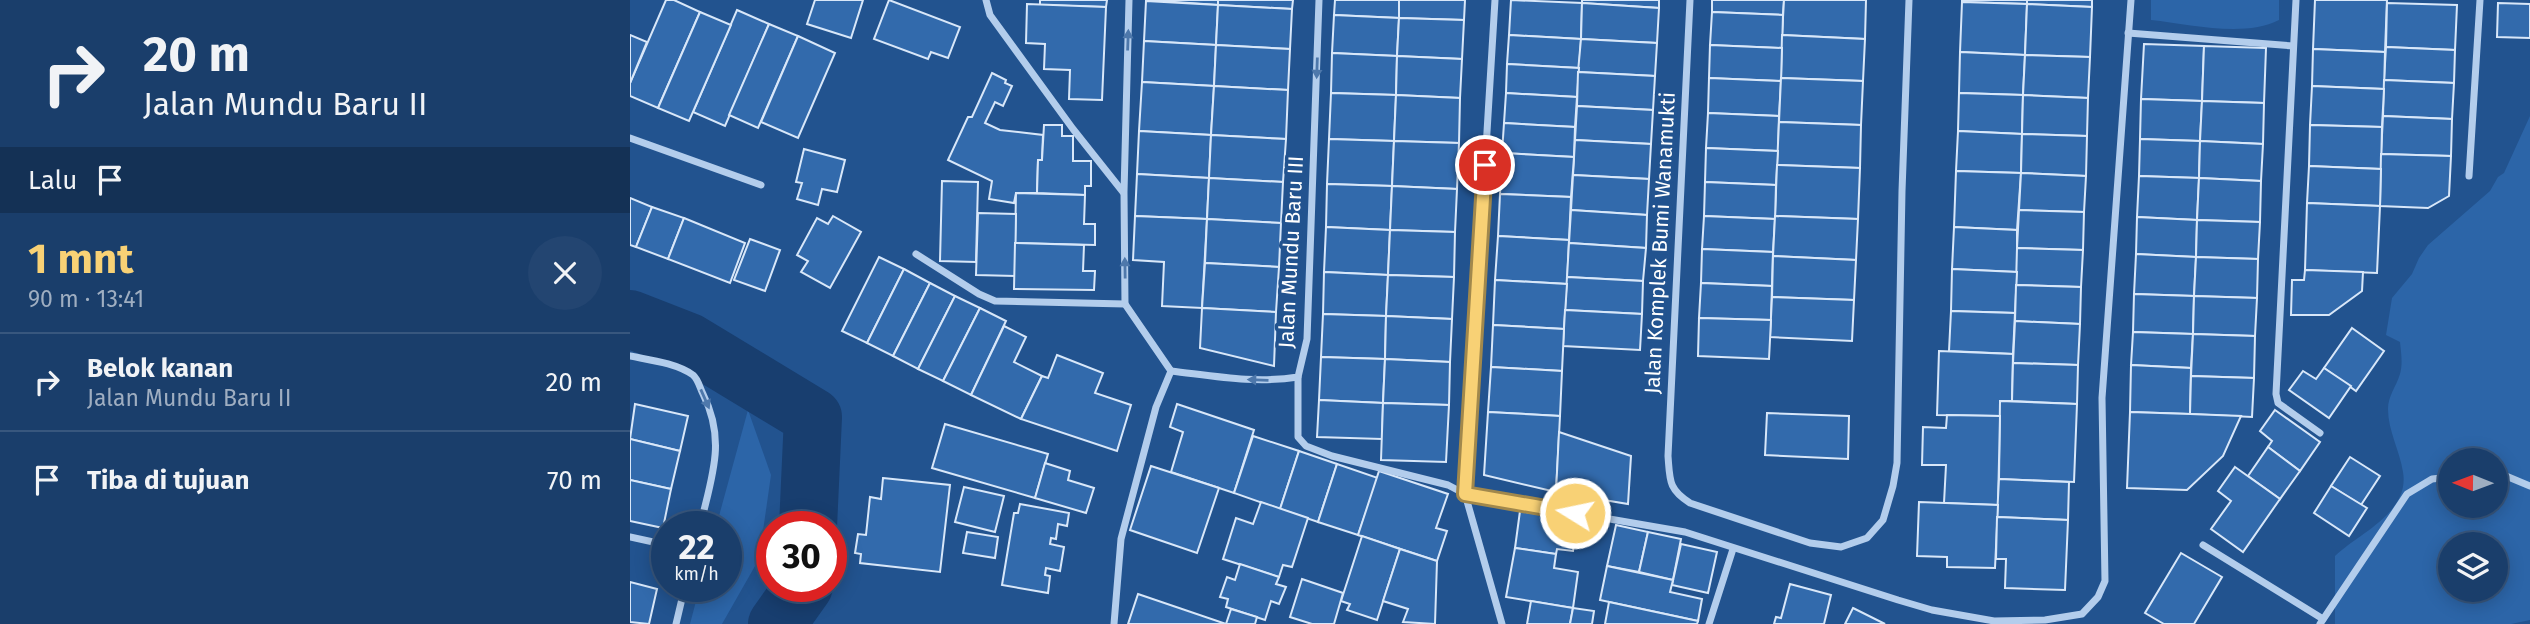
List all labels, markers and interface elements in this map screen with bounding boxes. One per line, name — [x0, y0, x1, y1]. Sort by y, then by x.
text: 20 m — [143, 25, 250, 84]
icon: right — [28, 28, 119, 119]
one-way arrow — [1123, 29, 1134, 51]
one-way arrow — [1311, 57, 1322, 79]
text: Jalan Mundu Baru II — [143, 85, 427, 123]
street label: Jalan Komplek Bumi Wanamukti — [1639, 91, 1681, 395]
pin — [1455, 135, 1515, 195]
icon: arrive — [1466, 146, 1504, 184]
street label: Jalan Mundu Baru III — [1273, 155, 1309, 349]
icon: arrive — [91, 161, 129, 199]
text: Lalu — [28, 165, 77, 196]
text: 1 mnt — [28, 234, 133, 284]
button: close — [528, 236, 602, 310]
one-way arrow — [1119, 257, 1131, 279]
text: 90 m · 13:41 — [28, 285, 144, 313]
text: Belok kanan — [87, 353, 233, 384]
icon: right — [28, 363, 66, 401]
text: 20 m — [545, 367, 602, 398]
one-way arrow — [1247, 375, 1269, 386]
text: Jalan Mundu Baru II — [87, 384, 291, 412]
one-way arrow — [700, 388, 711, 409]
north arrow — [2438, 448, 2508, 518]
map controls — [2438, 448, 2508, 602]
icon: arrive — [28, 461, 66, 499]
text: Tiba di tujuan — [87, 465, 249, 496]
text: 70 m — [547, 465, 602, 496]
position arrow — [1538, 476, 1612, 550]
speed limit sign: 30 — [756, 511, 847, 602]
text: 22 — [678, 526, 715, 568]
button: layers — [2438, 532, 2508, 602]
text: km/h — [674, 563, 719, 585]

